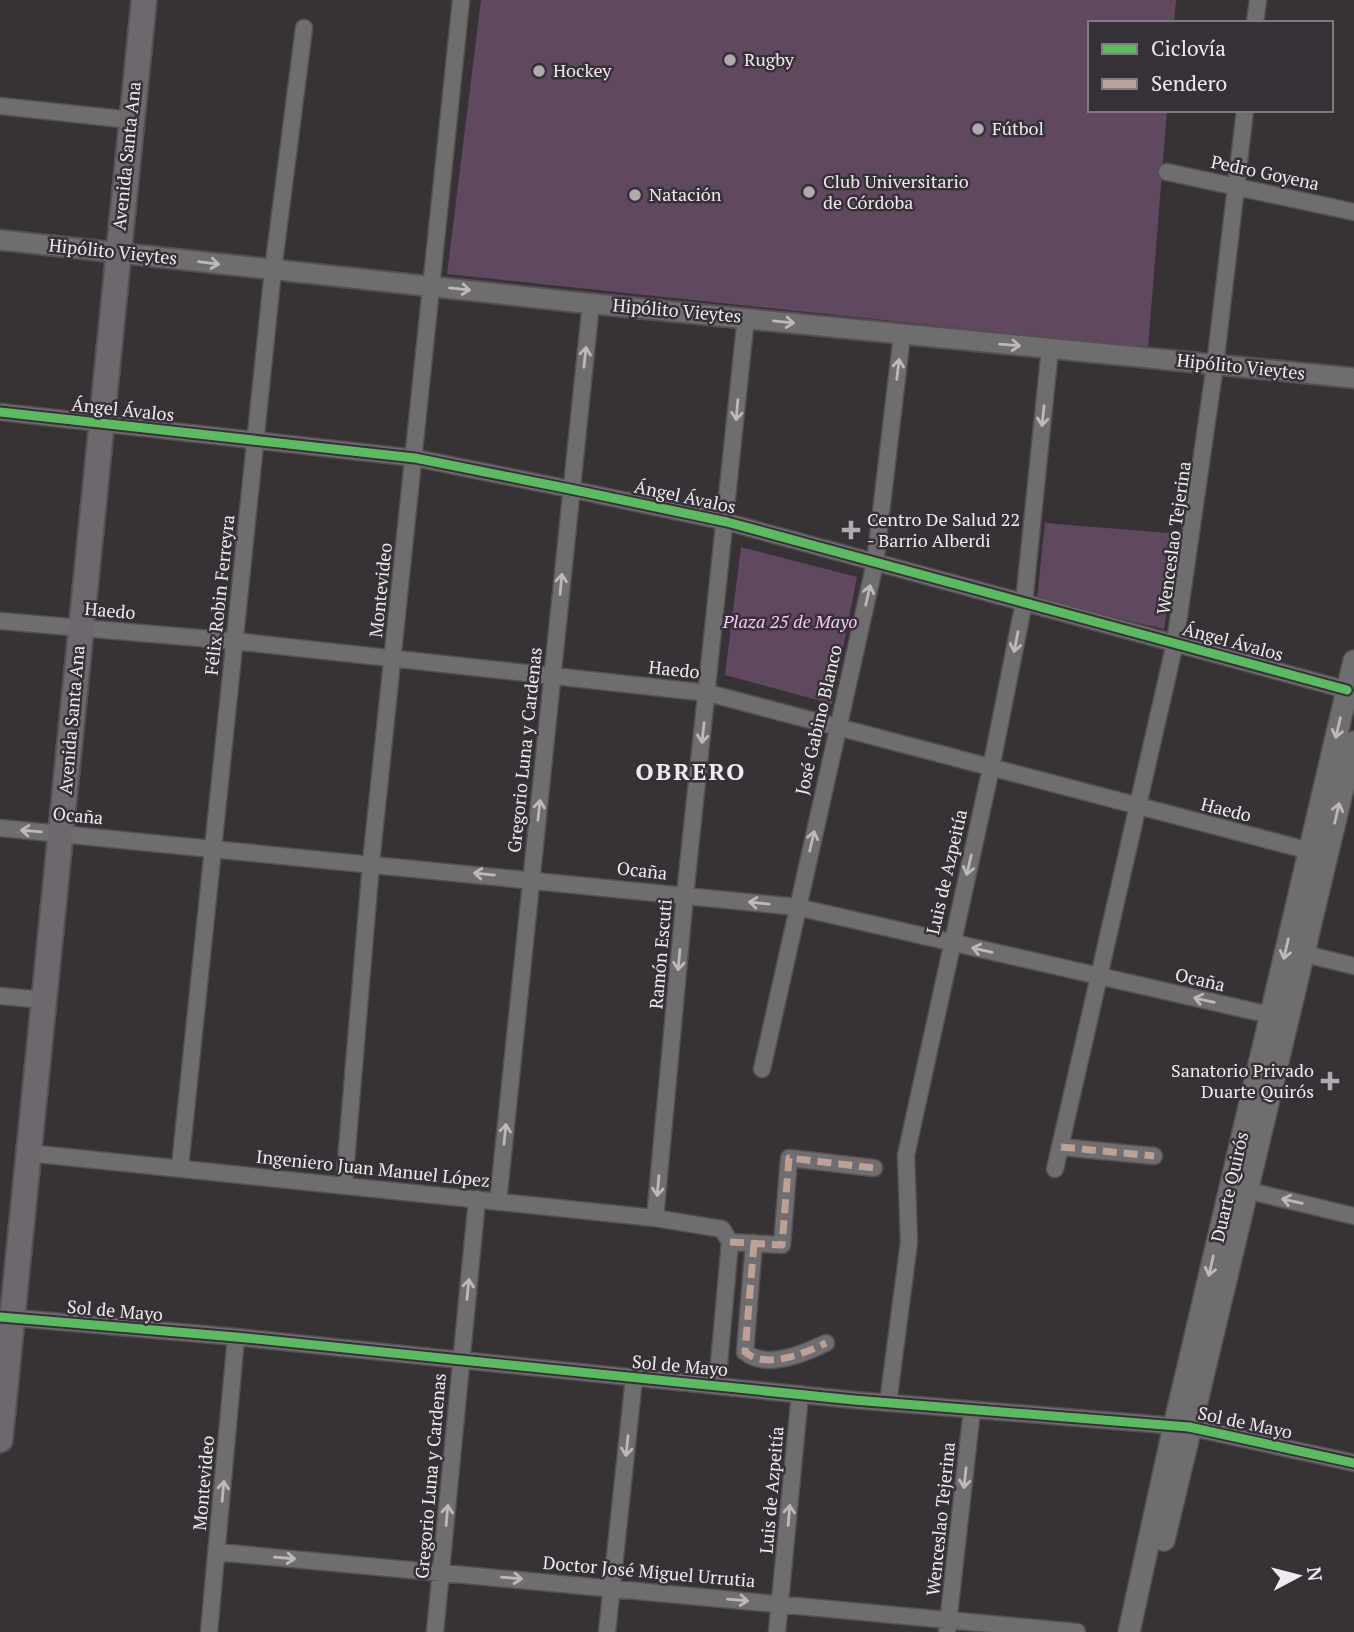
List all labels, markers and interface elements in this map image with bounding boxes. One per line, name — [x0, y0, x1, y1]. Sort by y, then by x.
legend — [1088, 21, 1333, 112]
text: Ciclovía — [1151, 34, 1226, 62]
place label: Rugby — [744, 47, 795, 71]
marker: Rugby — [722, 52, 738, 68]
place label: Hockey — [553, 58, 612, 82]
marker: Hockey — [531, 63, 547, 79]
text: Sendero — [1151, 69, 1227, 97]
street label: Avenida Santa Ana — [106, 80, 146, 232]
place label: Fútbol — [992, 116, 1044, 140]
marker: Fútbol — [970, 121, 986, 137]
street label: Pedro Goyena — [1209, 149, 1322, 195]
place label: Club Universitario de Córdoba — [823, 169, 969, 214]
place label: Natación — [649, 182, 722, 206]
marker: Club Universitario de Córdoba — [801, 184, 817, 200]
marker: Natación — [627, 187, 643, 203]
street label: Hipólito Vieytes — [48, 232, 179, 270]
one-way arrow — [197, 256, 220, 269]
one-way arrow — [448, 283, 471, 296]
street label: Hipólito Vieytes — [612, 292, 742, 328]
one-way arrow — [772, 315, 795, 328]
one-way arrow — [998, 339, 1021, 352]
one-way arrow — [578, 346, 591, 369]
street label: Hipólito Vieytes — [1176, 347, 1307, 385]
one-way arrow — [892, 359, 905, 381]
street label: Ángel Ávalos — [70, 392, 176, 426]
one-way arrow — [731, 398, 744, 420]
one-way arrow — [1036, 405, 1049, 427]
street label: Wenceslao Tejerina — [1150, 460, 1196, 616]
street label: Ángel Ávalos — [632, 474, 738, 519]
place label: Centro De Salud 22 - Barrio Alberdi — [867, 507, 1020, 552]
street label: Félix Robin Ferreyra — [199, 513, 239, 676]
marker: Centro De Salud 22 - Barrio Alberdi — [841, 520, 861, 540]
street label: Montevideo — [363, 541, 397, 638]
one-way arrow — [555, 573, 568, 595]
one-way arrow — [861, 584, 875, 607]
street label: Haedo — [84, 596, 137, 624]
park label: Plaza 25 de Mayo — [722, 609, 857, 633]
street label: Ángel Ávalos — [1180, 616, 1286, 666]
one-way arrow — [1008, 630, 1022, 653]
street label: José Gabino Blanco — [789, 642, 847, 797]
street label: Avenida Santa Ana — [53, 644, 89, 796]
street label: Gregorio Luna y Cardenas — [501, 646, 547, 854]
street label: Haedo — [647, 654, 701, 684]
one-way arrow — [1331, 716, 1345, 739]
one-way arrow — [696, 722, 709, 744]
district label: OBRERO — [636, 755, 746, 787]
street label: Haedo — [1198, 791, 1254, 827]
one-way arrow — [533, 799, 546, 822]
street label: Ocaña — [52, 801, 104, 829]
one-way arrow — [1331, 802, 1344, 825]
street label: Luis de Azpeitía — [920, 807, 972, 937]
one-way arrow — [20, 825, 43, 838]
one-way arrow — [806, 830, 819, 853]
one-way arrow — [961, 853, 975, 876]
street label: Ocaña — [616, 855, 669, 885]
one-way arrow — [474, 868, 496, 881]
one-way arrow — [749, 896, 771, 909]
street label: Ramón Escuti — [643, 898, 677, 1010]
one-way arrow — [1279, 937, 1292, 960]
one-way arrow — [971, 943, 994, 956]
one-way arrow — [673, 948, 686, 970]
street label: Ocaña — [1173, 962, 1228, 996]
one-way arrow — [1193, 993, 1216, 1007]
place label: Sanatorio Privado Duarte Quirós — [1171, 1058, 1314, 1103]
marker: Sanatorio Privado Duarte Quirós — [1320, 1071, 1340, 1091]
one-way arrow — [499, 1123, 512, 1146]
street label: Duarte Quirós — [1205, 1129, 1253, 1244]
street label: Ingeniero Juan Manuel López — [255, 1144, 491, 1192]
one-way arrow — [651, 1174, 664, 1197]
one-way arrow — [1281, 1194, 1304, 1207]
one-way arrow — [1204, 1254, 1217, 1277]
one-way arrow — [462, 1278, 475, 1301]
street label: Sol de Mayo — [66, 1294, 164, 1326]
street label: Sol de Mayo — [631, 1349, 729, 1381]
street label: Gregorio Luna y Cardenas — [409, 1372, 451, 1580]
street label: Sol de Mayo — [1196, 1400, 1295, 1444]
street label: Luis de Azpeitía — [753, 1425, 789, 1555]
street label: Montevideo — [187, 1434, 219, 1531]
one-way arrow — [620, 1434, 633, 1457]
street label: Wenceslao Tejerina — [920, 1441, 960, 1597]
one-way arrow — [958, 1466, 971, 1489]
one-way arrow — [217, 1480, 230, 1503]
one-way arrow — [440, 1505, 453, 1527]
one-way arrow — [783, 1505, 796, 1527]
north arrow — [1263, 1541, 1333, 1611]
street label: Doctor José Miguel Urrutia — [542, 1550, 756, 1592]
one-way arrow — [274, 1552, 296, 1565]
text: N — [1302, 1565, 1329, 1583]
one-way arrow — [500, 1572, 523, 1585]
one-way arrow — [727, 1594, 749, 1607]

